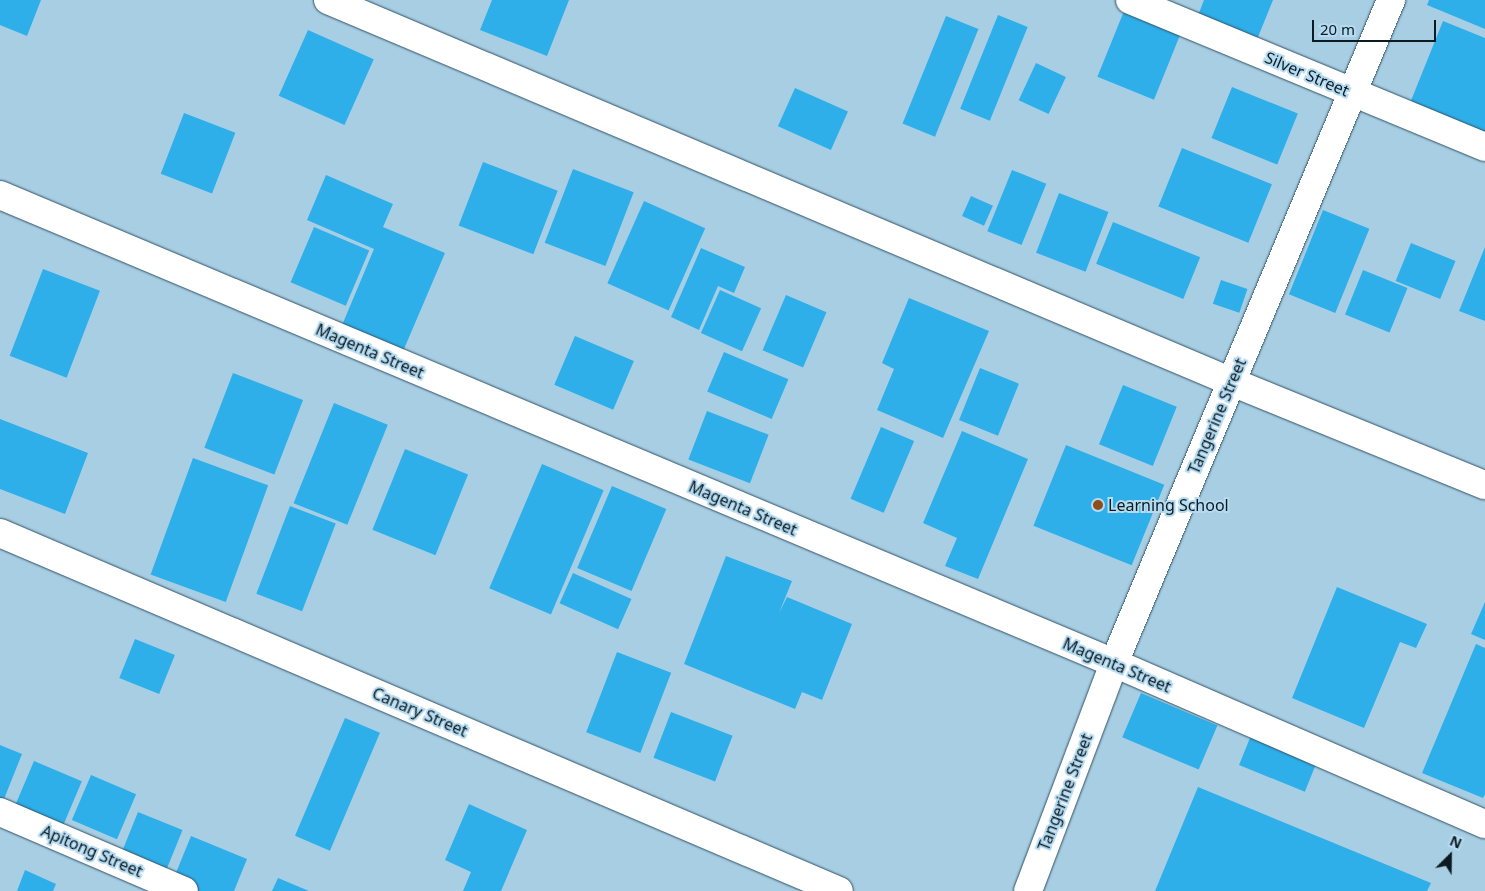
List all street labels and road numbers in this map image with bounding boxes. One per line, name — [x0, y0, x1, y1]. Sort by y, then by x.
street label: Silver Street — [1262, 48, 1352, 100]
street label: Magenta Street — [313, 320, 427, 382]
street label: Tangerine Street — [1184, 355, 1250, 477]
street label: Magenta Street — [686, 477, 800, 539]
street label: Magenta Street — [1060, 634, 1174, 696]
street label: Canary Street — [370, 683, 470, 741]
street label: Tangerine Street — [1034, 731, 1096, 853]
street label: Apitong Street — [38, 821, 146, 881]

